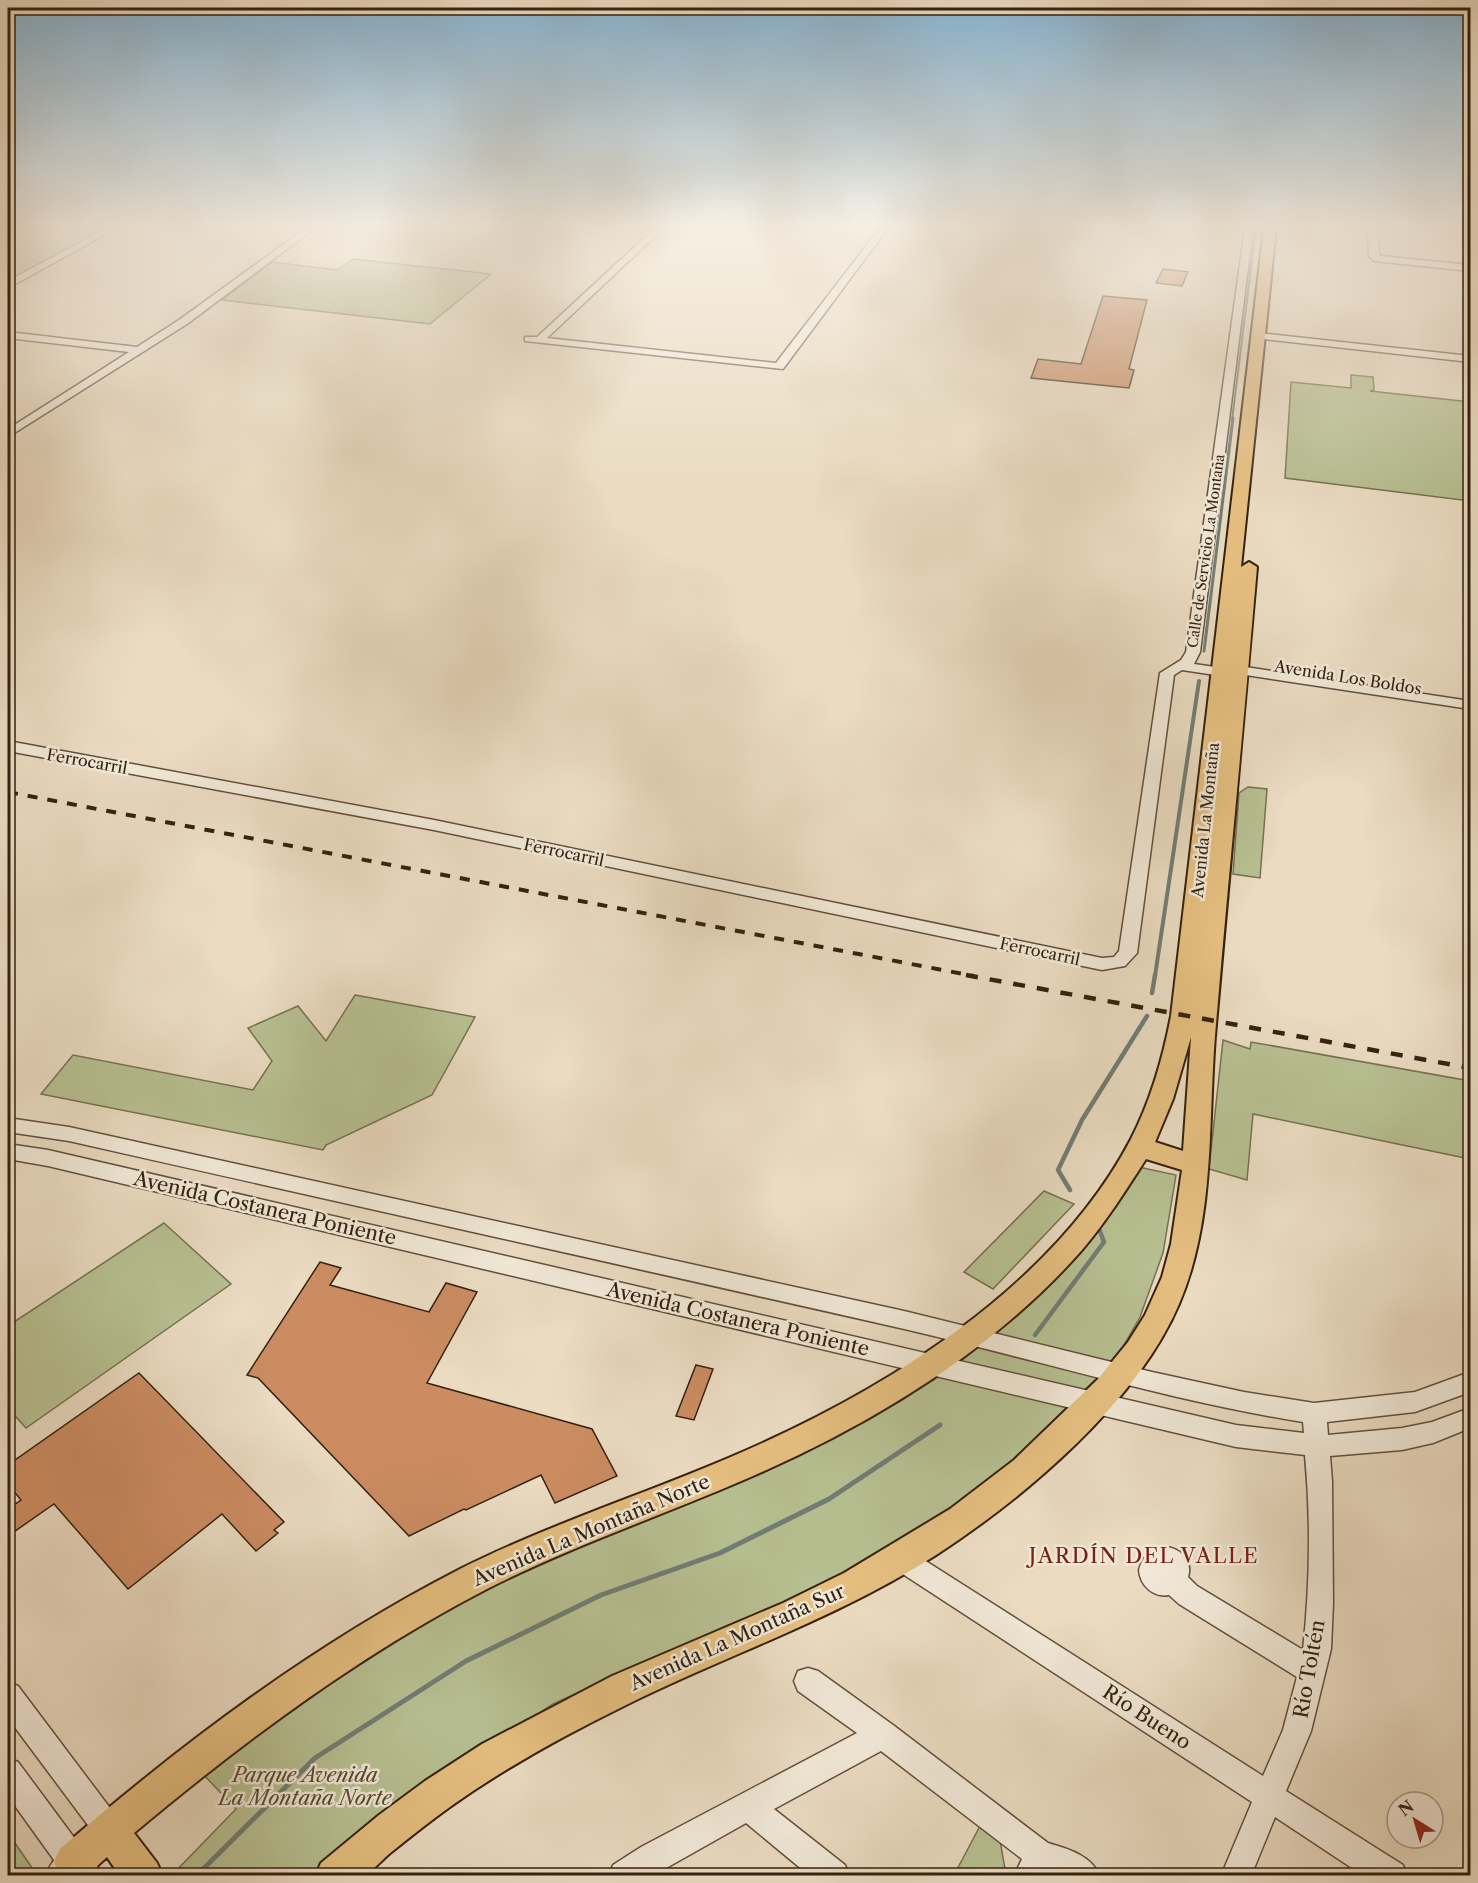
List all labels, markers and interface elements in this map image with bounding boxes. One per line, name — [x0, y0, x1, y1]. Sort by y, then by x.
street label: Calle de Servicio La Montaña — [1183, 452, 1229, 649]
street label: Avenida Los Boldos — [1272, 655, 1423, 699]
street label: Avenida La Montaña — [1187, 741, 1223, 900]
street label: Ferrocarril — [45, 744, 129, 778]
street label: Ferrocarril — [522, 834, 606, 870]
street label: Ferrocarril — [998, 933, 1082, 969]
street label: Avenida Costanera Poniente — [130, 1166, 399, 1250]
street label: Avenida Costanera Poniente — [603, 1277, 872, 1361]
street label: Avenida La Montaña Norte — [468, 1469, 713, 1591]
district label: JARDÍN DEL VALLE — [1026, 1543, 1259, 1568]
street label: Avenida La Montaña Sur — [625, 1578, 849, 1696]
street label: Río Toltén — [1289, 1617, 1330, 1720]
street label: Río Bueno — [1098, 1680, 1196, 1754]
park label: Parque Avenida La Montaña Norte — [216, 1763, 393, 1810]
north arrow — [1385, 1790, 1445, 1850]
text: N — [1394, 1796, 1418, 1820]

